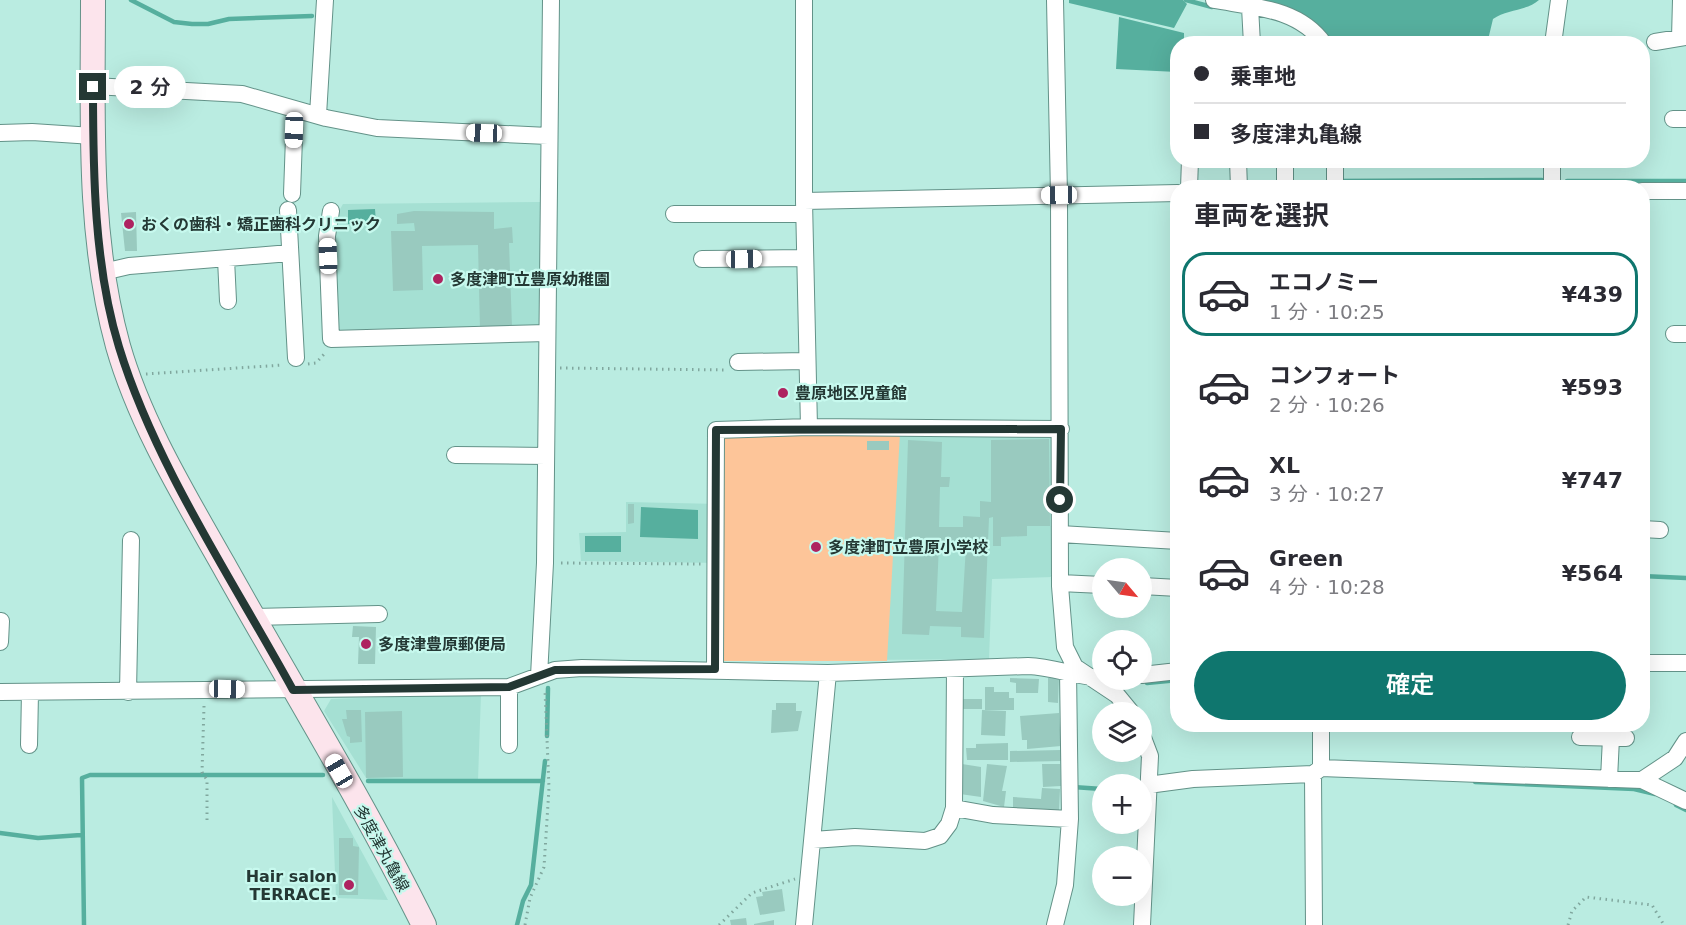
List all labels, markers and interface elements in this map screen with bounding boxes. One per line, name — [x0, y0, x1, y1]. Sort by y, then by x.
text: 乗車地 — [1230, 64, 1296, 89]
callout: 2 分 — [114, 66, 186, 108]
route end — [79, 73, 106, 100]
text: 2 分 — [130, 75, 170, 99]
car — [284, 112, 304, 148]
text: 多度津丸亀線 — [1230, 122, 1362, 147]
car — [466, 123, 502, 143]
car — [1041, 186, 1077, 204]
text: 車両を選択 — [1194, 200, 1329, 231]
place label: おくの歯科・矯正歯科クリニック — [141, 215, 381, 234]
marker: おくの歯科・矯正歯科クリニック — [122, 217, 136, 231]
car — [318, 238, 338, 274]
car — [726, 250, 762, 268]
icon: car — [1197, 267, 1251, 321]
place label: 多度津町立豊原幼稚園 — [450, 270, 610, 289]
text: エコノミー — [1269, 270, 1379, 295]
marker: 多度津町立豊原幼稚園 — [431, 272, 445, 286]
text: ¥439 — [1562, 282, 1623, 307]
text: 1 分 · 10:25 — [1269, 300, 1385, 324]
icon: car — [1197, 360, 1251, 414]
text: コンフォート — [1269, 363, 1400, 388]
text: ¥593 — [1562, 375, 1623, 400]
place label: 豊原地区児童館 — [795, 384, 907, 403]
marker: 豊原地区児童館 — [776, 386, 790, 400]
text: 2 分 · 10:26 — [1269, 393, 1385, 417]
icon: car — [1197, 453, 1251, 507]
text: XL — [1269, 453, 1300, 478]
text: ¥747 — [1562, 468, 1623, 493]
text: 3 分 · 10:27 — [1269, 482, 1385, 506]
route start — [1046, 486, 1073, 513]
place label: 多度津町立豊原小学校 — [828, 538, 988, 557]
marker: 多度津町立豊原小学校 — [809, 540, 823, 554]
icon: car — [1197, 546, 1251, 600]
text: Green — [1269, 546, 1343, 571]
north arrow — [1092, 558, 1152, 618]
map controls — [1092, 558, 1152, 906]
text: ¥564 — [1562, 561, 1623, 586]
text: 4 分 · 10:28 — [1269, 575, 1385, 599]
button: locate — [1092, 630, 1152, 690]
place label: 多度津豊原郵便局 — [378, 635, 506, 654]
marker: 多度津豊原郵便局 — [359, 637, 373, 651]
button: 確定 — [1194, 651, 1626, 720]
car — [209, 680, 245, 698]
button: layers — [1092, 702, 1152, 762]
car — [322, 751, 356, 791]
button: + — [1092, 774, 1152, 834]
street label: 多度津丸亀線 — [350, 802, 413, 895]
button: − — [1092, 846, 1152, 906]
place label: Hair salon TERRACE. — [246, 867, 337, 904]
marker: Hair salon TERRACE. — [342, 878, 356, 892]

